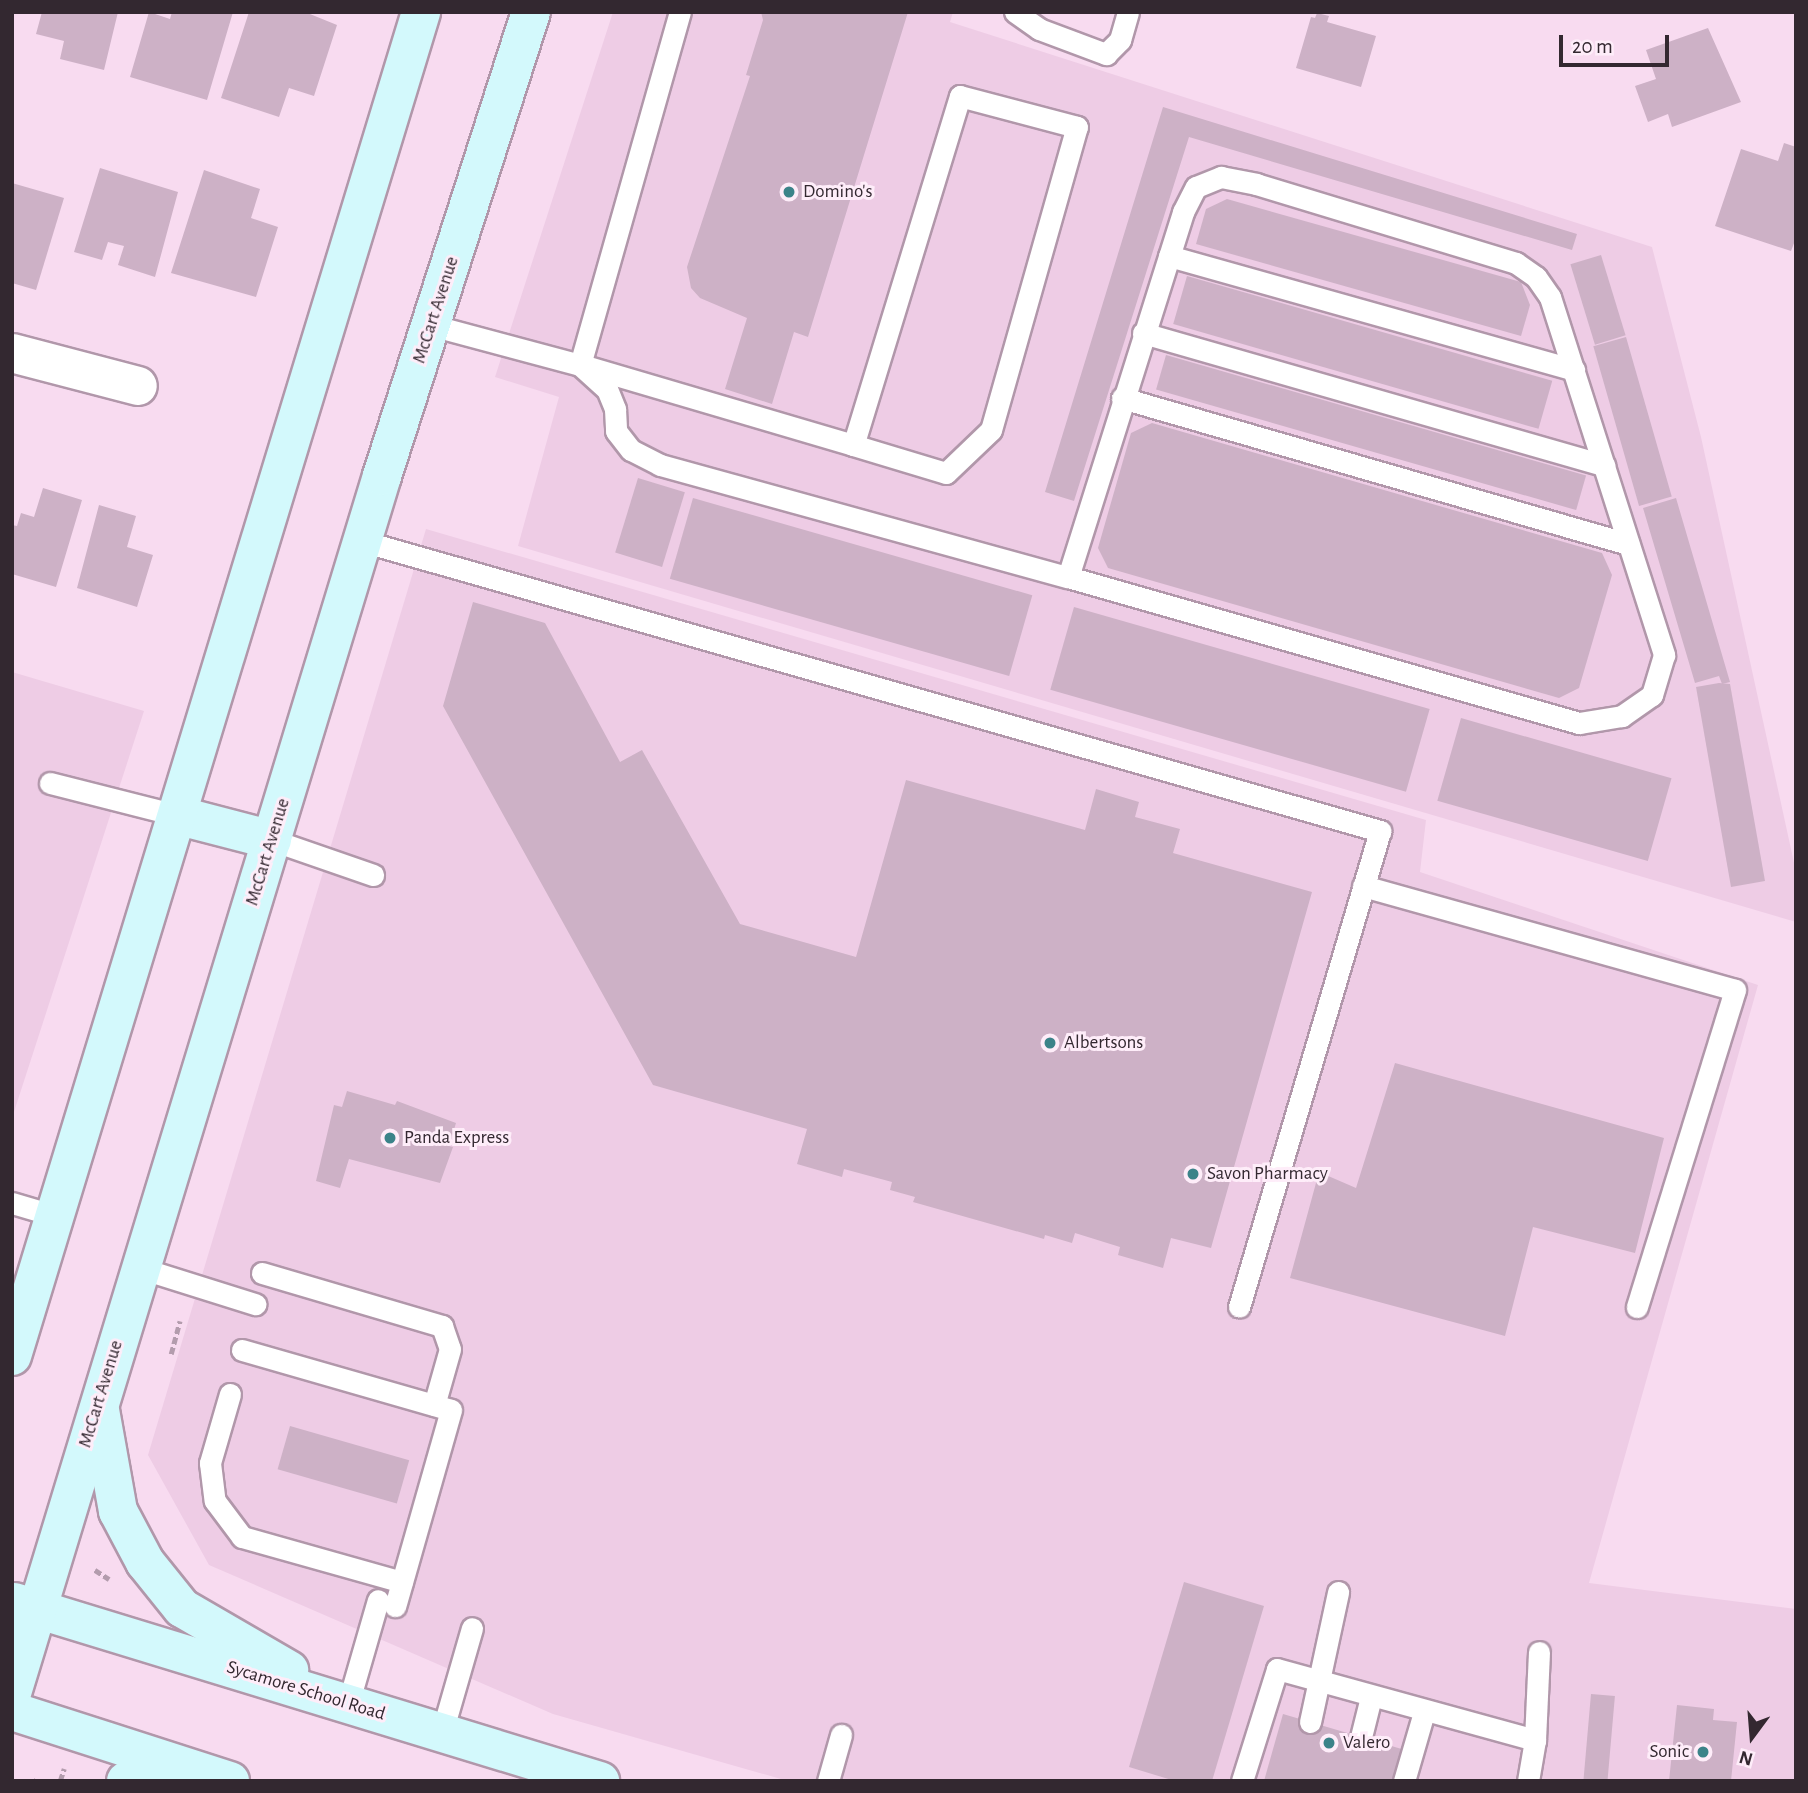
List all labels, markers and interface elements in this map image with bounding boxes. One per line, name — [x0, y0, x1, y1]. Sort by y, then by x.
scale bar — [1563, 21, 1673, 65]
text: 20 m — [1572, 36, 1613, 57]
place label: Domino's — [803, 181, 872, 203]
marker: Domino's — [781, 184, 797, 200]
street label: McCart Avenue — [408, 254, 464, 366]
street label: McCart Avenue — [241, 796, 295, 908]
place label: Albertsons — [1064, 1032, 1143, 1054]
marker: Albertsons — [1042, 1035, 1058, 1051]
place label: Panda Express — [404, 1127, 509, 1149]
marker: Panda Express — [382, 1130, 398, 1146]
place label: Savon Pharmacy — [1207, 1163, 1328, 1185]
marker: Savon Pharmacy — [1185, 1166, 1201, 1182]
street label: McCart Avenue — [74, 1338, 128, 1450]
street label: Sycamore School Road — [224, 1656, 388, 1726]
north arrow — [1717, 1702, 1787, 1772]
place label: Valero — [1343, 1732, 1390, 1754]
marker: Valero — [1321, 1735, 1337, 1751]
place label: Sonic — [1650, 1741, 1689, 1763]
marker: Sonic — [1695, 1744, 1711, 1760]
text: N — [1737, 1747, 1755, 1769]

